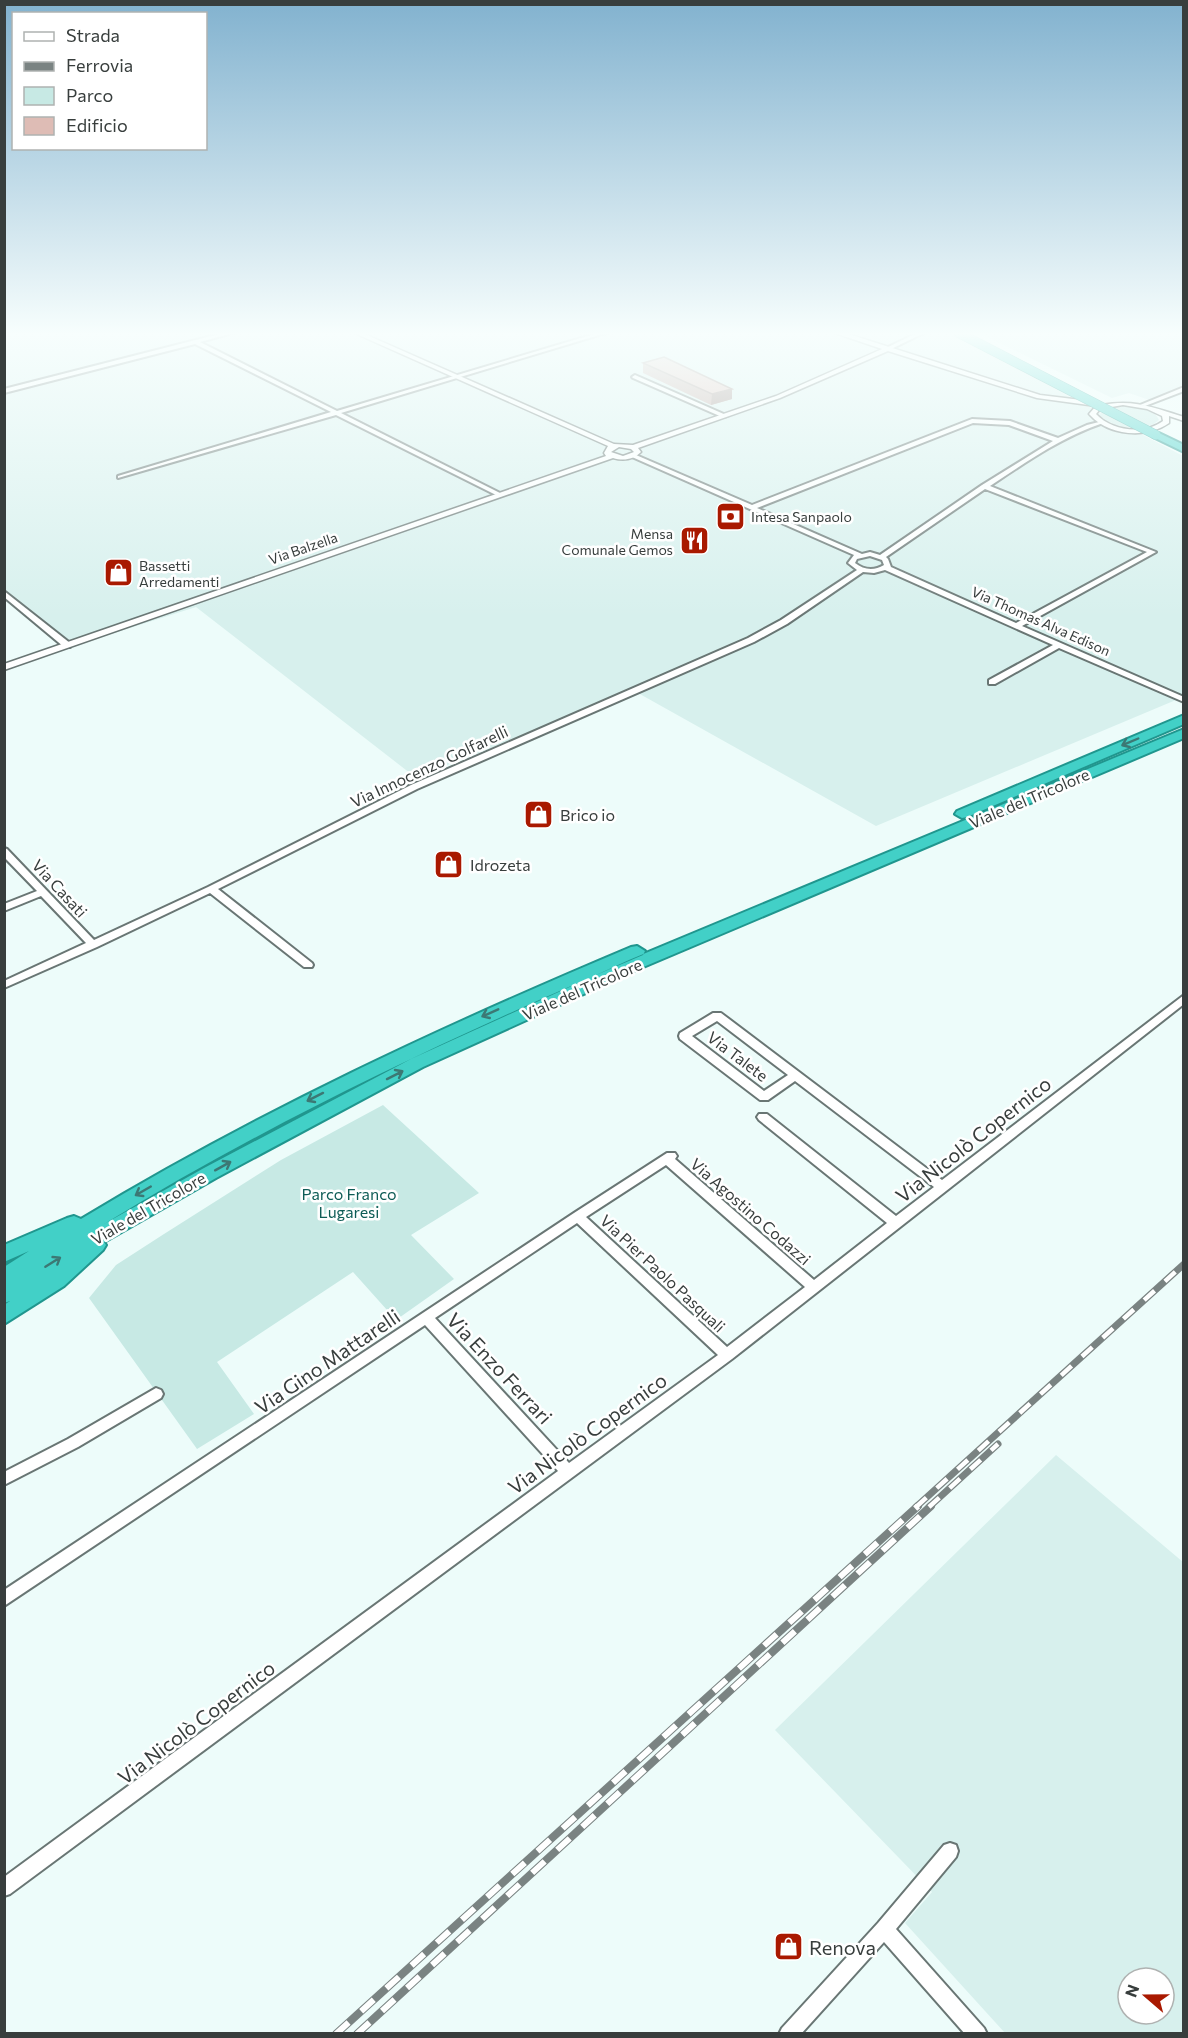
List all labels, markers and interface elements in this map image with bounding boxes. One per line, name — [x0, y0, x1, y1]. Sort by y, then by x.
legend — [12, 12, 207, 150]
text: Strada — [66, 24, 120, 46]
text: Ferrovia — [66, 54, 133, 76]
text: Parco — [66, 84, 113, 106]
text: Edificio — [66, 114, 128, 136]
bank icon: Intesa Sanpaolo — [714, 500, 746, 532]
place label: Intesa Sanpaolo — [751, 508, 852, 525]
place label: Mensa Comunale Gemos — [562, 525, 673, 558]
restaurant icon: Mensa Comunale Gemos — [678, 525, 710, 557]
street label: Via Balzella — [266, 528, 340, 568]
shop icon: Bassetti Arredamenti — [102, 557, 134, 589]
place label: Bassetti Arredamenti — [139, 557, 219, 590]
street label: Via Thomas Alva Edison — [969, 583, 1113, 659]
street label: Via Innocenzo Golfarelli — [347, 721, 511, 811]
one-way arrow — [1121, 737, 1139, 749]
street label: Viale del Tricolore — [966, 764, 1092, 832]
shop icon: Brico io — [523, 798, 555, 830]
place label: Brico io — [560, 805, 615, 824]
shop icon: Idrozeta — [433, 848, 465, 880]
street label: Via Casati — [28, 855, 92, 921]
place label: Idrozeta — [470, 855, 531, 874]
street label: Viale del Tricolore — [519, 954, 645, 1024]
one-way arrow — [482, 1008, 500, 1019]
street label: Via Talete — [704, 1027, 772, 1085]
one-way arrow — [386, 1068, 404, 1080]
street label: Via Nicolò Copernico — [891, 1071, 1055, 1207]
one-way arrow — [306, 1092, 324, 1103]
street label: Via Agostino Codazzi — [687, 1154, 815, 1268]
one-way arrow — [213, 1160, 231, 1171]
street label: Viale del Tricolore — [87, 1168, 209, 1248]
park label: Parco Franco Lugaresi — [301, 1184, 397, 1221]
one-way arrow — [135, 1186, 153, 1197]
street label: Via Pier Paolo Pasquali — [597, 1210, 729, 1336]
one-way arrow — [44, 1256, 61, 1268]
street label: Via Gino Mattarelli — [250, 1304, 404, 1418]
street label: Via Enzo Ferrari — [442, 1307, 558, 1429]
street label: Via Nicolò Copernico — [503, 1367, 671, 1499]
street label: Via Nicolò Copernico — [113, 1655, 279, 1789]
shop icon: Renova — [772, 1931, 804, 1963]
place label: Renova — [809, 1935, 876, 1959]
north arrow — [1116, 1966, 1176, 2026]
text: N — [1120, 1982, 1142, 2000]

